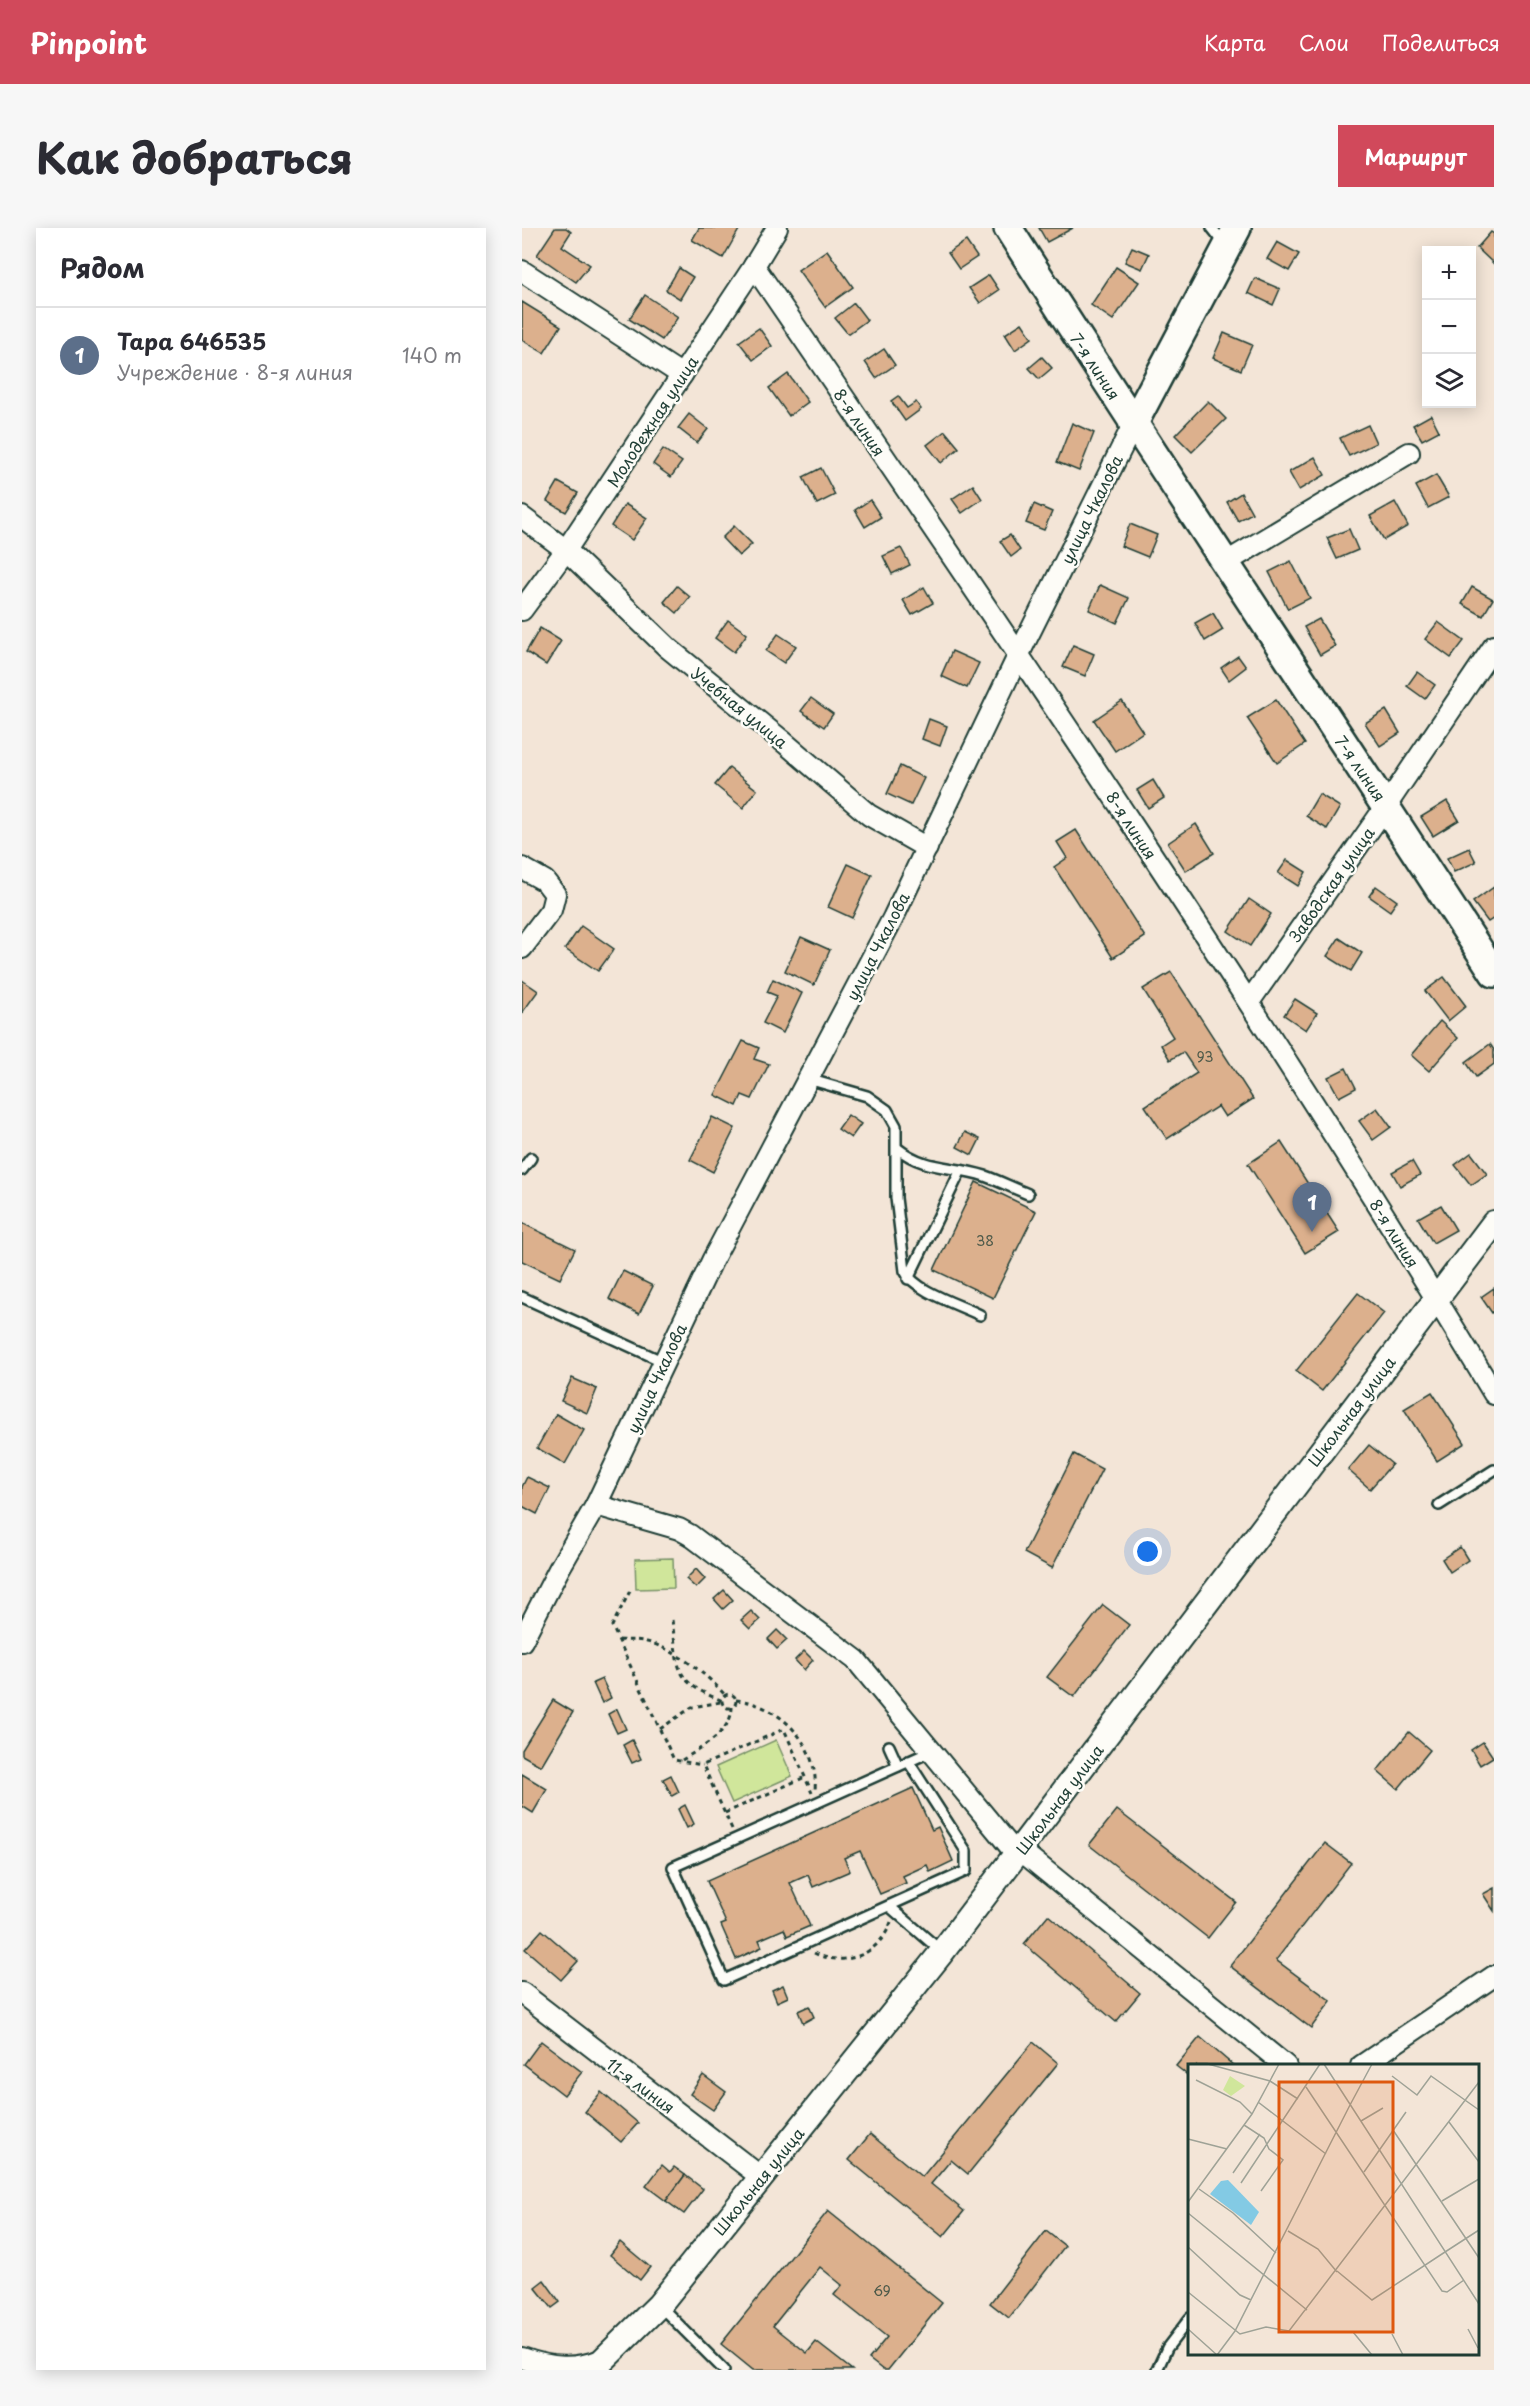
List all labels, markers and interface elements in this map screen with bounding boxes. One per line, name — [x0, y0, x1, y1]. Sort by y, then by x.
text: Pinpoint — [30, 21, 147, 64]
text: Карта — [1204, 26, 1266, 58]
text: Слои — [1299, 26, 1349, 58]
text: Поделиться — [1382, 26, 1500, 58]
text: Как добраться — [36, 125, 353, 188]
button: Маршрут — [1338, 125, 1494, 187]
map controls — [1422, 246, 1476, 408]
button: + — [1422, 246, 1476, 300]
text: Рядом — [60, 248, 145, 287]
button: − — [1422, 300, 1476, 354]
text: Тара 646535 — [117, 324, 266, 357]
street label: 7-я линия — [1065, 328, 1127, 404]
text: 1 — [75, 340, 84, 370]
text: 140 m — [402, 340, 462, 370]
street label: Молодежная улица — [600, 351, 704, 491]
button: layers — [1422, 354, 1476, 408]
text: Учреждение · 8-я линия — [117, 357, 353, 387]
street label: 8-я линия — [829, 383, 891, 461]
street label: улица Чкалова — [1054, 450, 1128, 568]
street label: Учебная улица — [687, 661, 793, 753]
street label: 7-я линия — [1330, 730, 1392, 806]
street label: 8-я линия — [1101, 786, 1163, 864]
street label: Заводская улица — [1282, 822, 1380, 946]
street label: улица Чкалова — [839, 888, 915, 1004]
house number: 93 — [1196, 1046, 1214, 1067]
pin: 1 — [1292, 1182, 1332, 1232]
street label: 8-я линия — [1364, 1194, 1426, 1272]
house number: 38 — [976, 1230, 994, 1251]
street label: улица Чкалова — [620, 1319, 692, 1437]
street label: Школьная улица — [1301, 1351, 1401, 1471]
your location — [1133, 1537, 1162, 1566]
street label: Школьная улица — [1009, 1739, 1109, 1859]
street label: 11-я линия — [602, 2051, 680, 2119]
inset map — [1188, 2064, 1479, 2355]
street label: Школьная улица — [707, 2122, 809, 2240]
house number: 69 — [873, 2280, 891, 2301]

